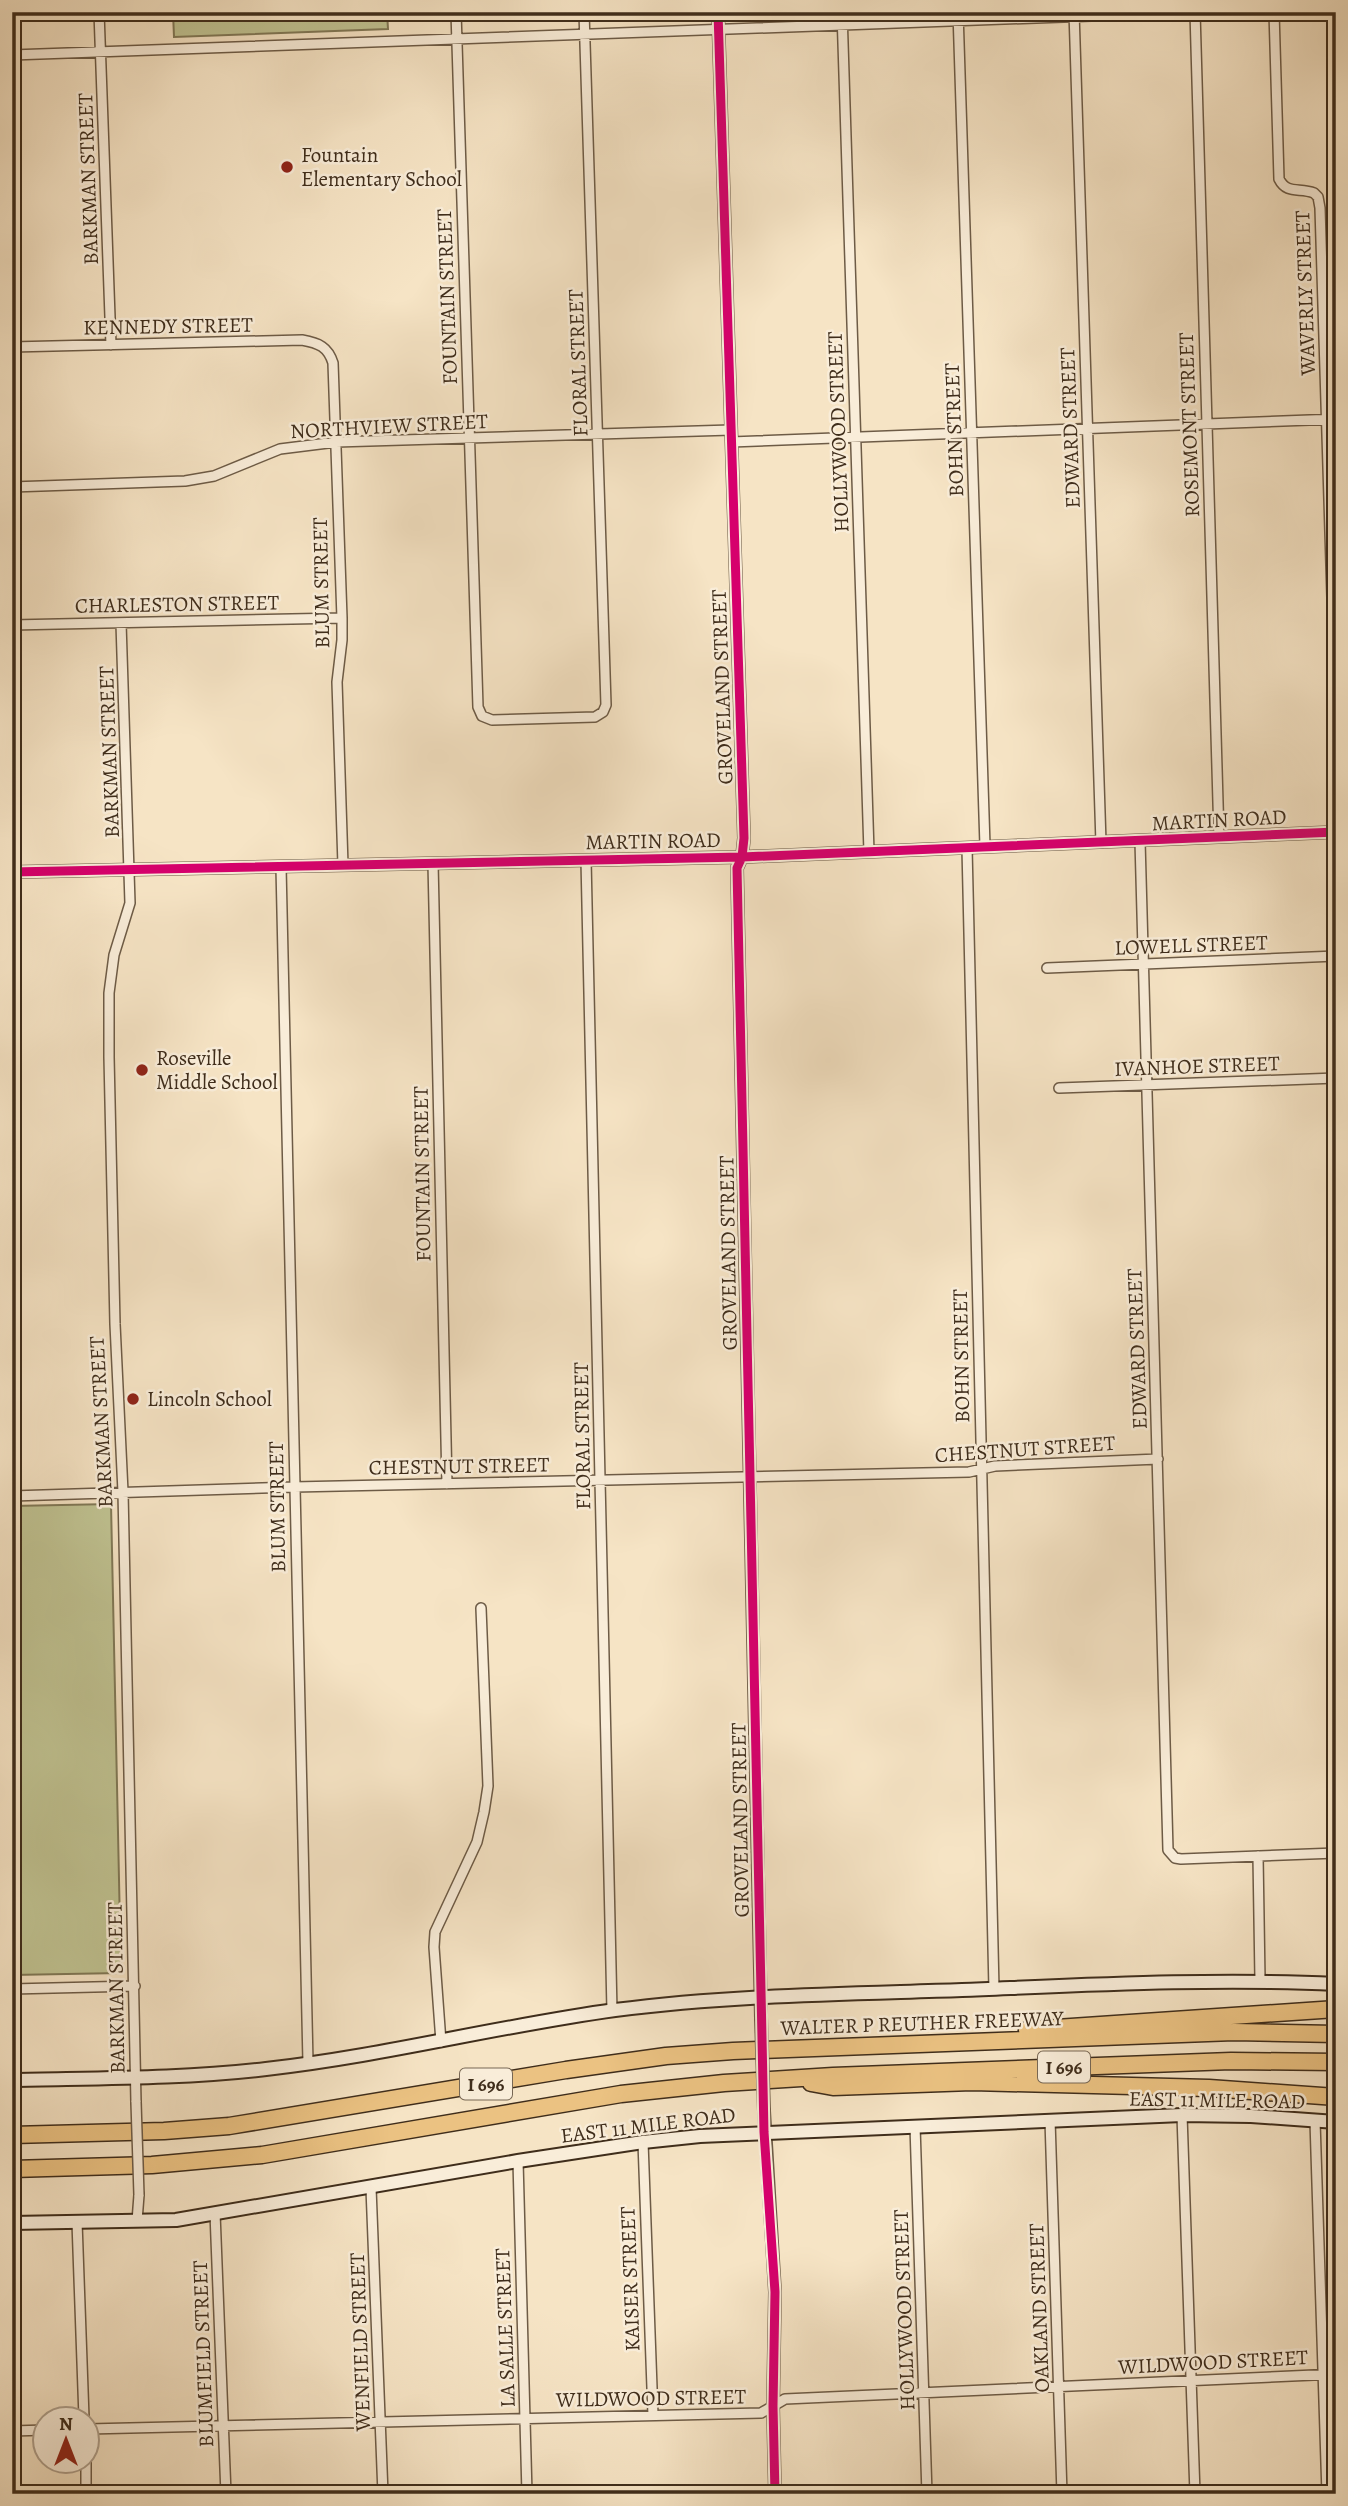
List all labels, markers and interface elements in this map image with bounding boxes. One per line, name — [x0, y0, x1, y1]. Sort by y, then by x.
street label: BARKMAN STREET — [71, 92, 105, 265]
place label: Fountain Elementary School — [301, 141, 462, 193]
marker: Fountain Elementary School — [279, 159, 295, 175]
street label: FOUNTAIN STREET — [430, 208, 464, 385]
street label: WAVERLY STREET — [1288, 209, 1322, 377]
street label: FLORAL STREET — [561, 288, 595, 437]
street label: KENNEDY STREET — [83, 311, 254, 341]
street label: HOLLYWOOD STREET — [820, 331, 855, 533]
street label: ROSEMONT STREET — [1172, 332, 1206, 518]
street label: EDWARD STREET — [1053, 347, 1087, 509]
street label: BOHN STREET — [938, 362, 970, 497]
street label: NORTHVIEW STREET — [289, 407, 489, 445]
street label: BLUM STREET — [306, 517, 336, 649]
street label: CHARLESTON STREET — [75, 588, 280, 620]
street label: GROVELAND STREET — [705, 589, 739, 785]
street label: BARKMAN STREET — [92, 665, 126, 838]
street label: MARTIN ROAD — [1151, 802, 1287, 838]
street label: MARTIN ROAD — [585, 826, 721, 856]
street label: LOWELL STREET — [1114, 928, 1269, 962]
place label: Roseville Middle School — [156, 1044, 278, 1096]
street label: IVANHOE STREET — [1114, 1049, 1281, 1083]
marker: Roseville Middle School — [134, 1062, 150, 1078]
street label: FOUNTAIN STREET — [406, 1085, 438, 1262]
street label: GROVELAND STREET — [712, 1155, 744, 1351]
street label: EDWARD STREET — [1120, 1268, 1154, 1430]
street label: BOHN STREET — [946, 1288, 976, 1423]
street label: BARKMAN STREET — [82, 1335, 119, 1509]
street label: FLORAL STREET — [567, 1361, 597, 1510]
place label: Lincoln School — [147, 1385, 272, 1413]
marker: Lincoln School — [125, 1391, 141, 1407]
street label: CHESTNUT STREET — [934, 1429, 1117, 1469]
street label: BLUM STREET — [262, 1441, 292, 1573]
street label: CHESTNUT STREET — [368, 1450, 550, 1482]
street label: GROVELAND STREET — [724, 1722, 756, 1918]
street label: BARKMAN STREET — [100, 1901, 131, 2074]
street label: WALTER P REUTHER FREEWAY — [779, 2004, 1065, 2042]
road number: I 696 — [1038, 2052, 1090, 2082]
road number: I 696 — [460, 2068, 512, 2100]
street label: EAST 11 MILE ROAD — [1129, 2084, 1305, 2116]
street label: EAST 11 MILE ROAD — [559, 2100, 737, 2150]
street label: KAISER STREET — [613, 2206, 647, 2352]
street label: HOLLYWOOD STREET — [886, 2209, 921, 2411]
street label: OAKLAND STREET — [1022, 2223, 1056, 2393]
street label: LA SALLE STREET — [488, 2247, 522, 2408]
street label: WENFIELD STREET — [343, 2252, 377, 2433]
street label: BLUMFIELD STREET — [186, 2260, 220, 2448]
street label: WILDWOOD STREET — [1116, 2343, 1309, 2381]
street label: WILDWOOD STREET — [555, 2382, 747, 2414]
north arrow — [32, 2404, 102, 2474]
text: N — [59, 2411, 73, 2437]

